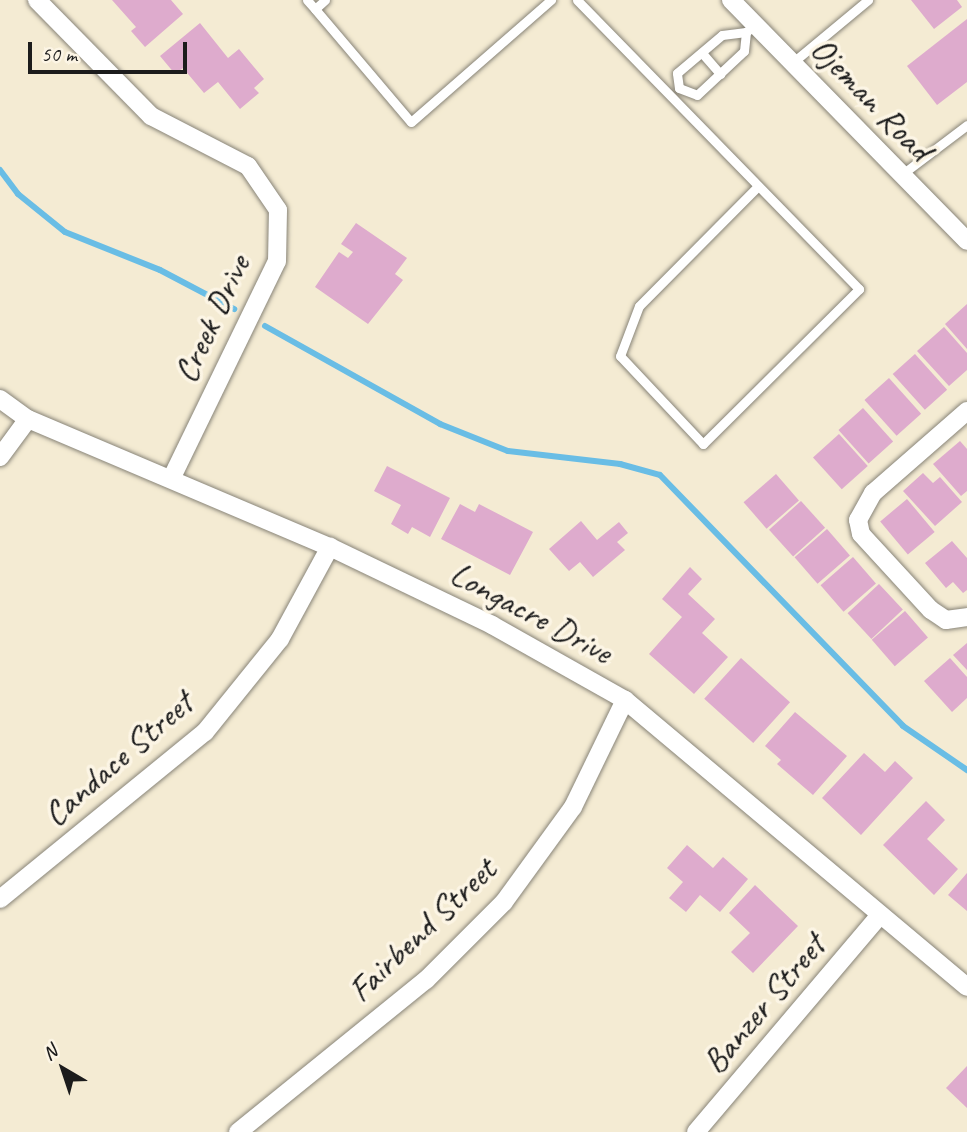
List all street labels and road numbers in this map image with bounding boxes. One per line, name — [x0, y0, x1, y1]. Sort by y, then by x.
street label: Ojeman Road — [802, 29, 940, 169]
street label: Creek Drive — [164, 249, 260, 389]
street label: Longacre Drive — [443, 553, 619, 673]
street label: Candace Street — [35, 683, 201, 835]
street label: Fairbend Street — [339, 849, 505, 1011]
street label: Banzer Street — [694, 926, 834, 1082]

